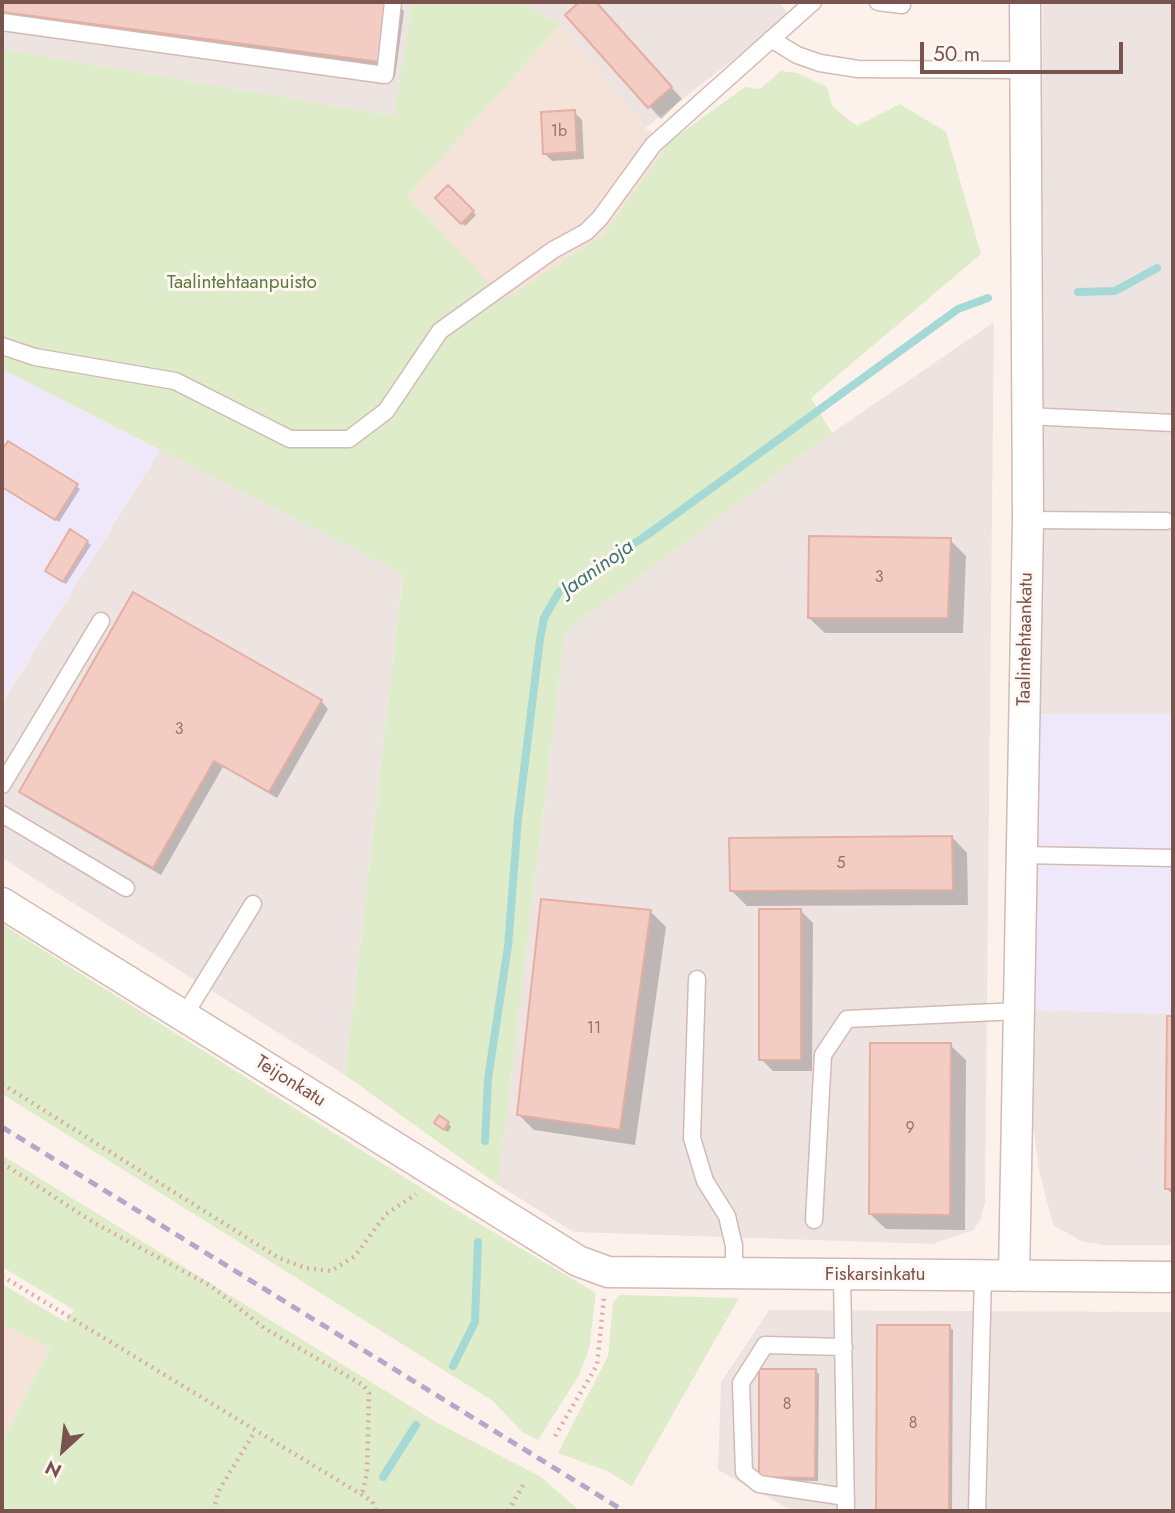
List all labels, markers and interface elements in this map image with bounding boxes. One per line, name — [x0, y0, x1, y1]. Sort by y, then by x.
scale bar — [923, 28, 1126, 72]
text: 50 m — [933, 39, 980, 69]
house number: 1b — [551, 122, 567, 142]
park label: Taalintehtaanpuisto — [167, 272, 317, 294]
water label: Jaaninoja — [557, 535, 639, 603]
house number: 3 — [875, 568, 883, 588]
street label: Taalintehtaankatu — [1013, 572, 1039, 706]
house number: 3 — [175, 720, 183, 740]
house number: 5 — [836, 854, 846, 874]
house number: 11 — [587, 1019, 601, 1039]
street label: Teijonkatu — [251, 1051, 329, 1113]
house number: 9 — [905, 1119, 915, 1139]
street label: Fiskarsinkatu — [825, 1264, 925, 1286]
house number: 8 — [783, 1395, 791, 1415]
house number: 8 — [909, 1414, 917, 1434]
north arrow — [28, 1415, 98, 1485]
text: N — [40, 1454, 66, 1485]

